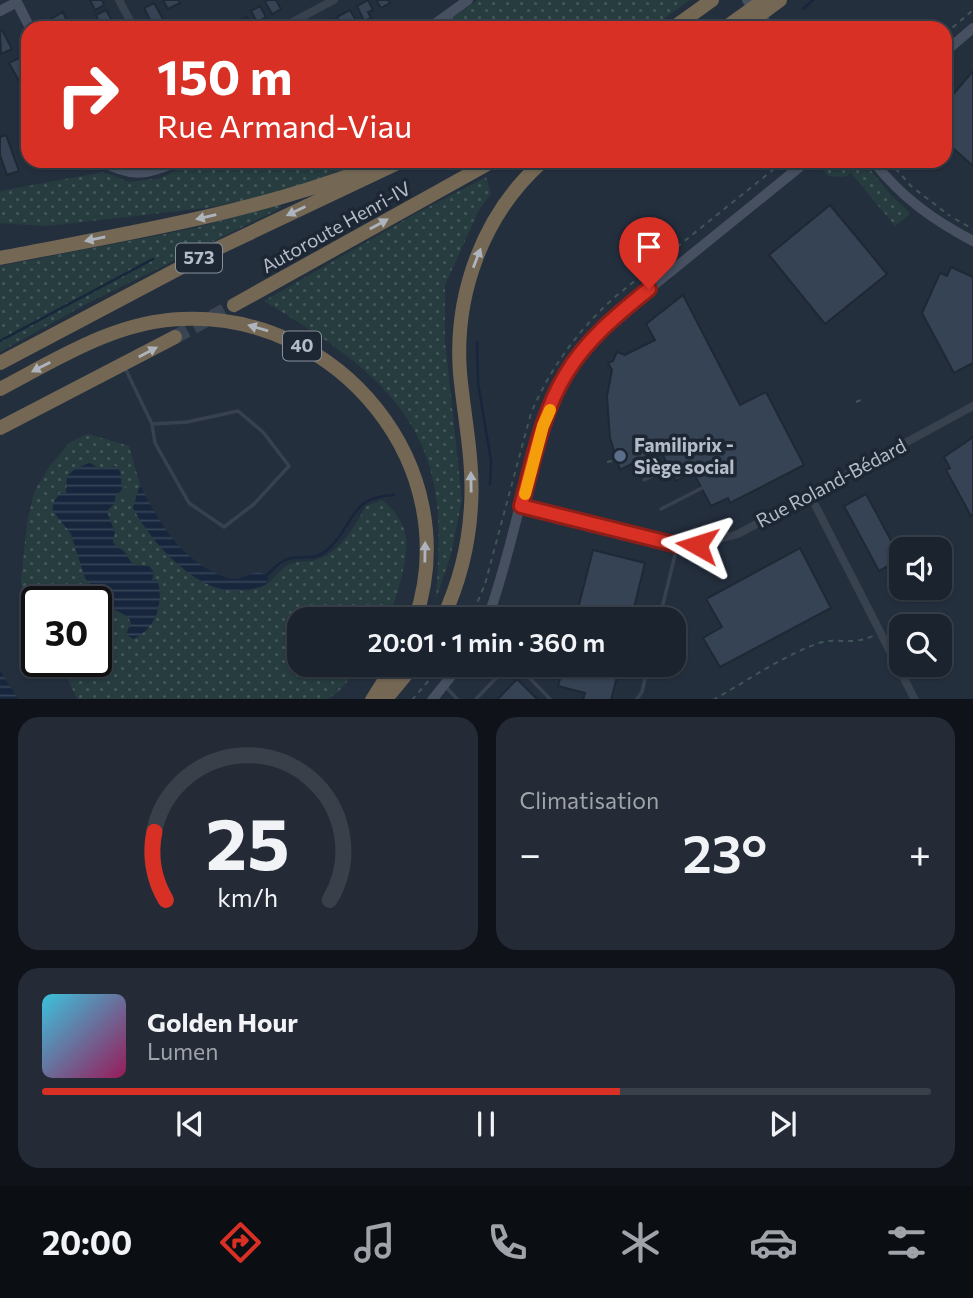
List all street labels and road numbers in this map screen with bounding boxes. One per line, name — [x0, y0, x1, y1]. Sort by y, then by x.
street label: Autoroute Henri-IV — [257, 176, 414, 277]
road number: 573 — [176, 244, 222, 272]
road number: 40 — [283, 332, 321, 360]
street label: Rue Roland-Bédard — [752, 433, 910, 532]

